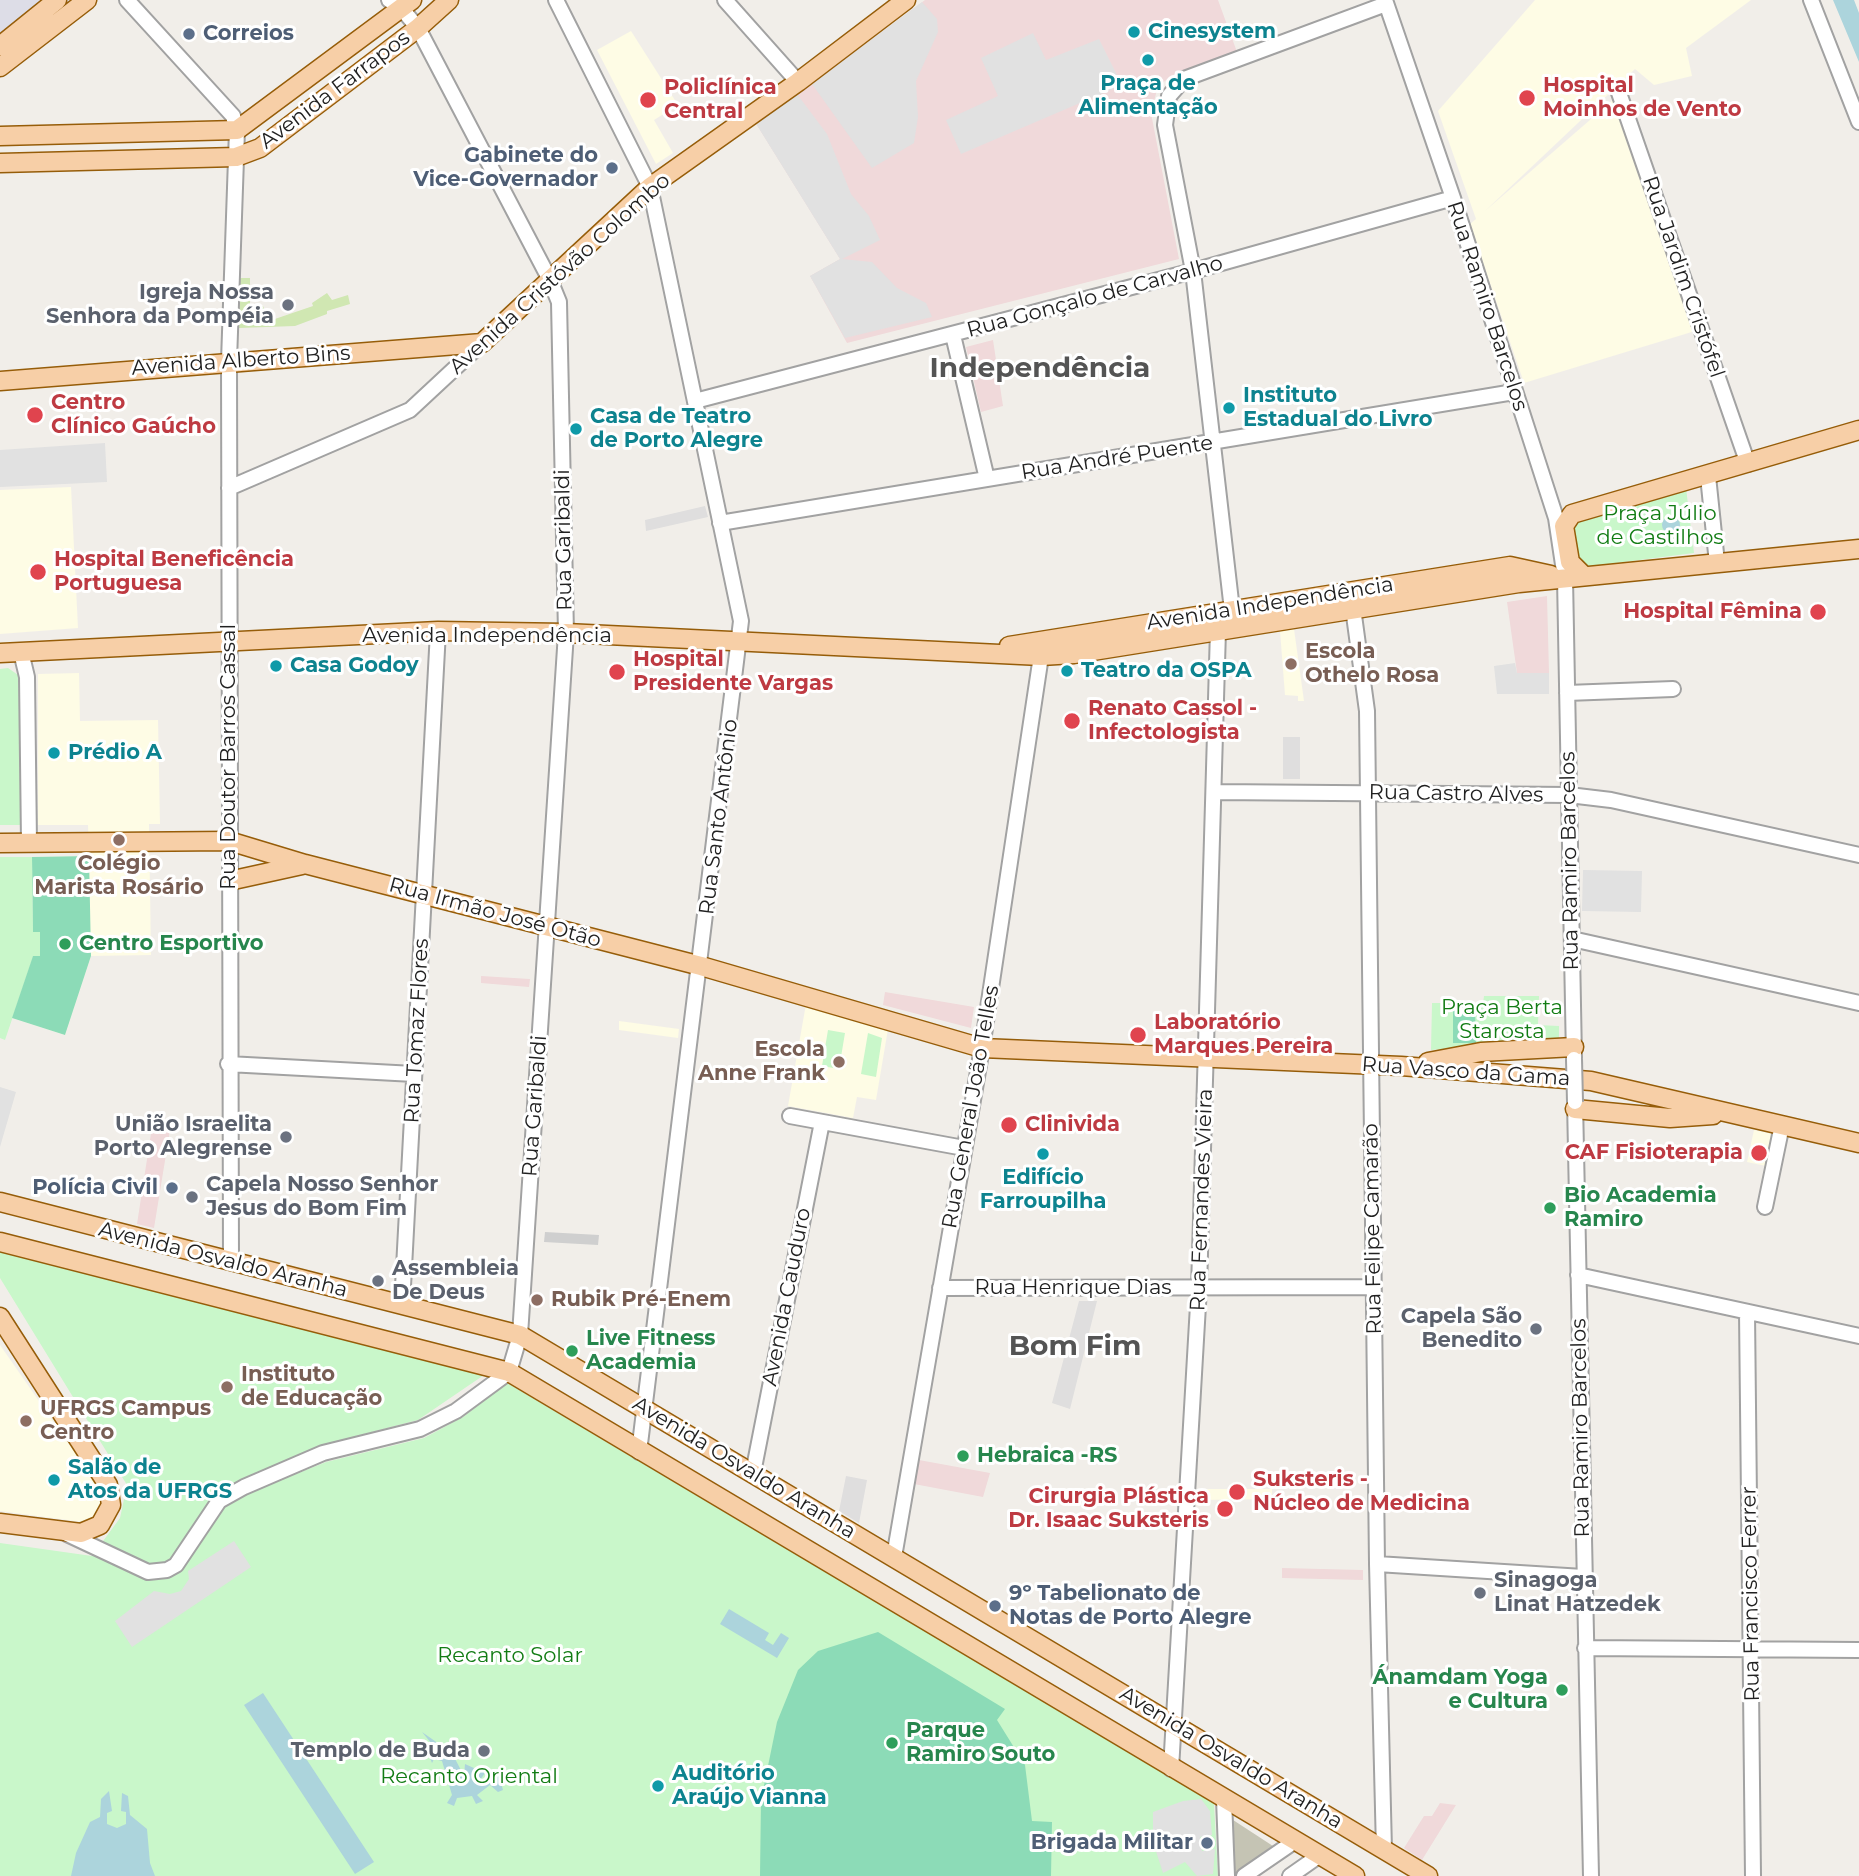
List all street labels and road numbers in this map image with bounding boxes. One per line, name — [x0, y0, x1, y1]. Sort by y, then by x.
street label: Avenida Farrapos — [255, 25, 415, 155]
street label: Avenida Cristóvão Colombo — [444, 168, 676, 380]
street label: Rua Jardim Cristófel — [1637, 173, 1729, 381]
street label: Rua Ramiro Barcelos — [1441, 198, 1533, 414]
street label: Rua Gonçalo de Carvalho — [964, 251, 1226, 343]
street label: Avenida Alberto Bins — [131, 341, 351, 381]
street label: Rua André Puente — [1019, 430, 1215, 486]
street label: Rua Garibaldi — [550, 469, 578, 611]
street label: Avenida Independência — [1145, 572, 1395, 636]
street label: Avenida Independência — [362, 623, 612, 649]
street label: Rua Doutor Barros Cassal — [216, 624, 242, 890]
street label: Rua Santo Antônio — [694, 718, 744, 916]
street label: Rua Ramiro Barcelos — [1555, 751, 1585, 971]
street label: Rua Castro Alves — [1368, 780, 1544, 808]
street label: Rua Irmão José Otão — [386, 873, 604, 953]
street label: Rua Tomaz Flores — [400, 938, 434, 1124]
street label: Rua General João Telles — [937, 983, 1005, 1231]
street label: Rua Garibaldi — [517, 1034, 553, 1178]
street label: Rua Vasco da Gama — [1361, 1052, 1571, 1092]
street label: Rua Fernandes Vieira — [1186, 1088, 1218, 1312]
street label: Rua Felipe Camarão — [1359, 1123, 1387, 1335]
street label: Avenida Cauduro — [757, 1206, 817, 1388]
street label: Avenida Osvaldo Aranha — [96, 1217, 350, 1303]
street label: Rua Henrique Dias — [974, 1275, 1172, 1301]
street label: Rua Ramiro Barcelos — [1566, 1318, 1596, 1538]
street label: Avenida Osvaldo Aranha — [628, 1391, 860, 1545]
street label: Rua Francisco Ferrer — [1737, 1486, 1765, 1702]
street label: Avenida Osvaldo Aranha — [1115, 1681, 1347, 1835]

